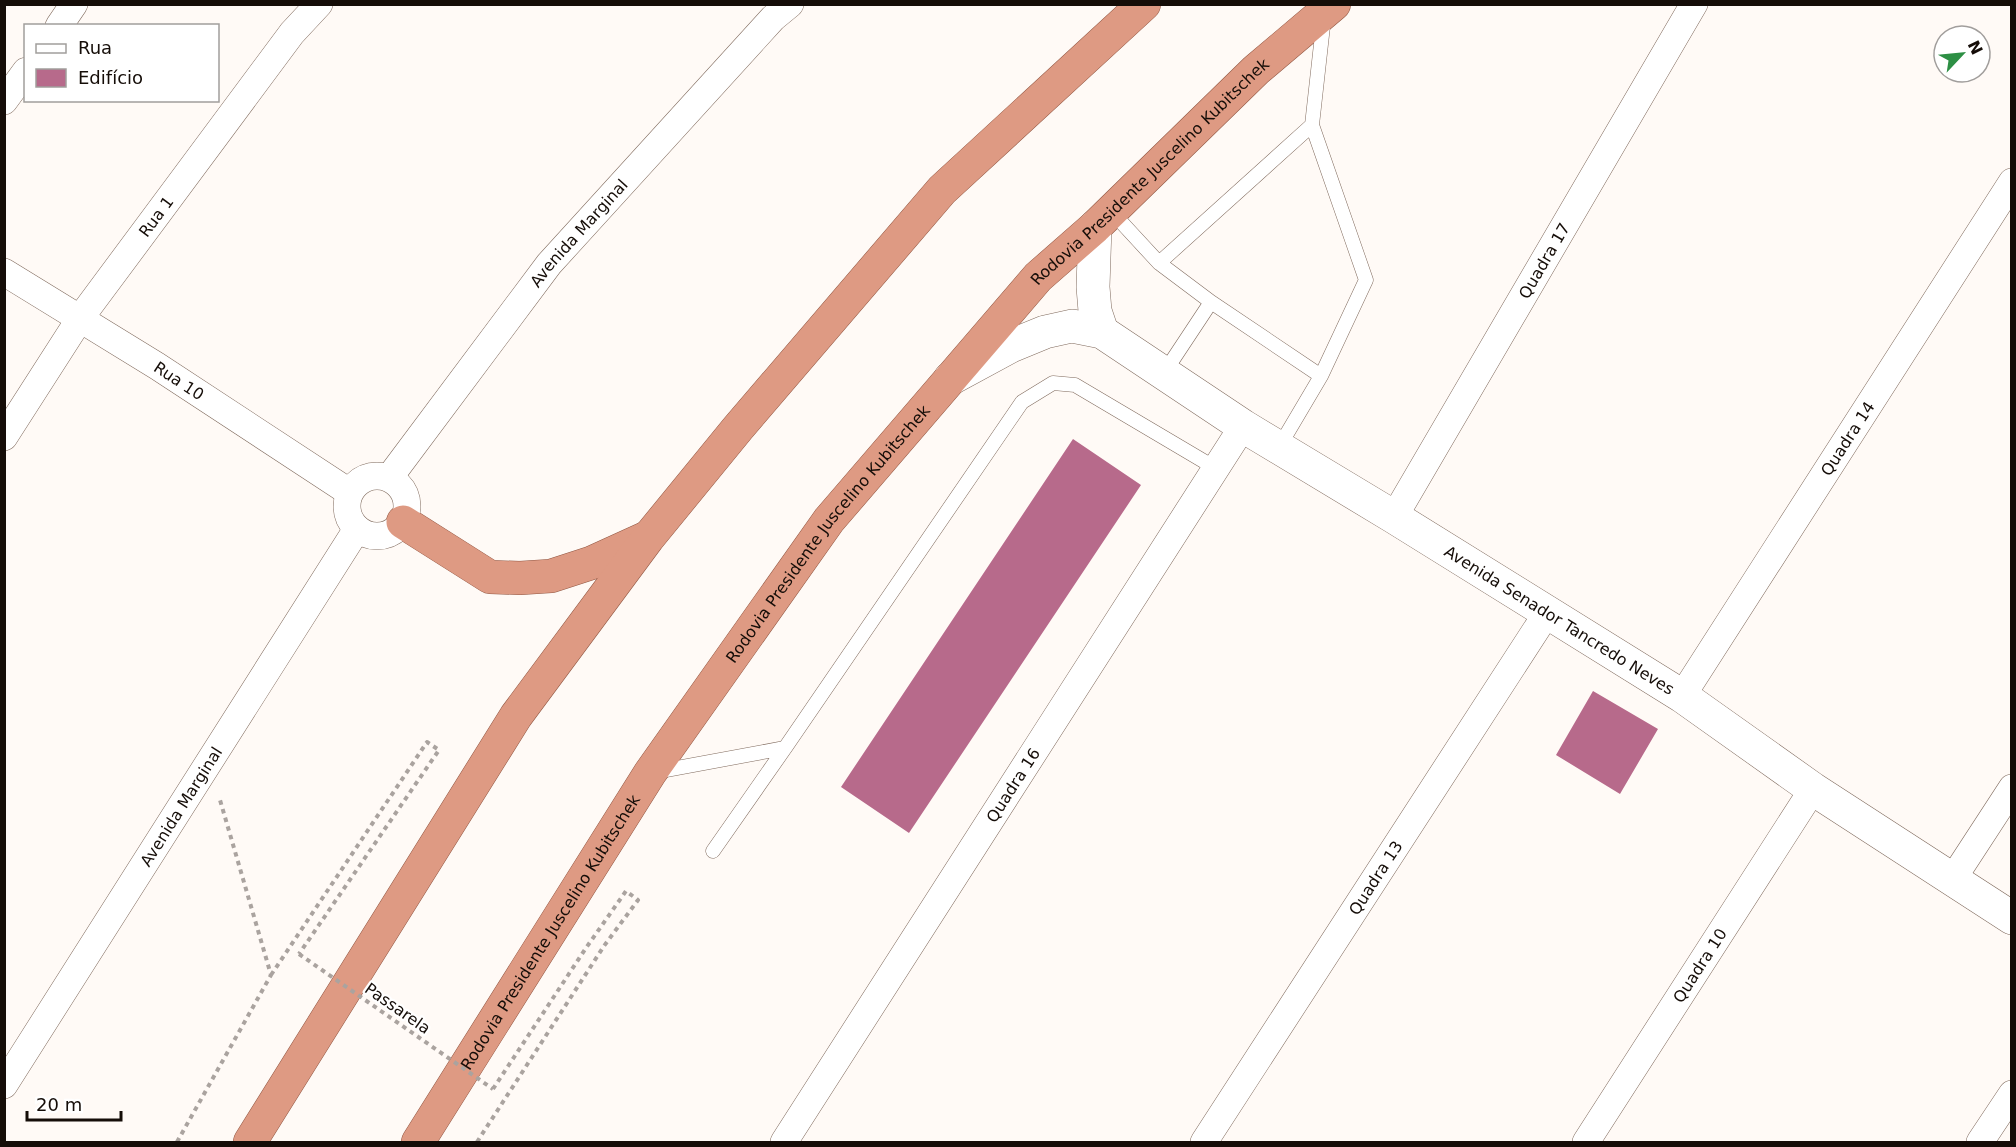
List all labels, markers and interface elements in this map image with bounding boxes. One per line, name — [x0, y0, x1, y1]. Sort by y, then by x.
legend — [24, 24, 219, 102]
north arrow — [1932, 24, 1992, 84]
text: Rua — [78, 37, 112, 58]
text: N — [1964, 37, 1987, 58]
street label: Rodovia Presidente Juscelino Kubitschek — [1027, 54, 1274, 289]
text: Edifício — [78, 67, 143, 88]
street label: Avenida Marginal — [526, 175, 632, 291]
street label: Rua 1 — [135, 193, 177, 241]
street label: Quadra 17 — [1515, 220, 1574, 302]
street label: Rua 10 — [150, 358, 207, 404]
street label: Quadra 14 — [1817, 398, 1879, 479]
street label: Rodovia Presidente Juscelino Kubitschek — [722, 401, 934, 667]
street label: Avenida Senador Tancredo Neves — [1441, 542, 1678, 699]
street label: Avenida Marginal — [136, 743, 226, 870]
street label: Quadra 16 — [982, 745, 1044, 826]
street label: Rodovia Presidente Juscelino Kubitschek — [457, 791, 644, 1073]
street label: Quadra 13 — [1345, 837, 1407, 919]
street label: Quadra 10 — [1669, 925, 1731, 1006]
street label: Passarela — [361, 979, 434, 1038]
scale bar — [27, 1084, 122, 1122]
text: 20 m — [36, 1094, 82, 1115]

